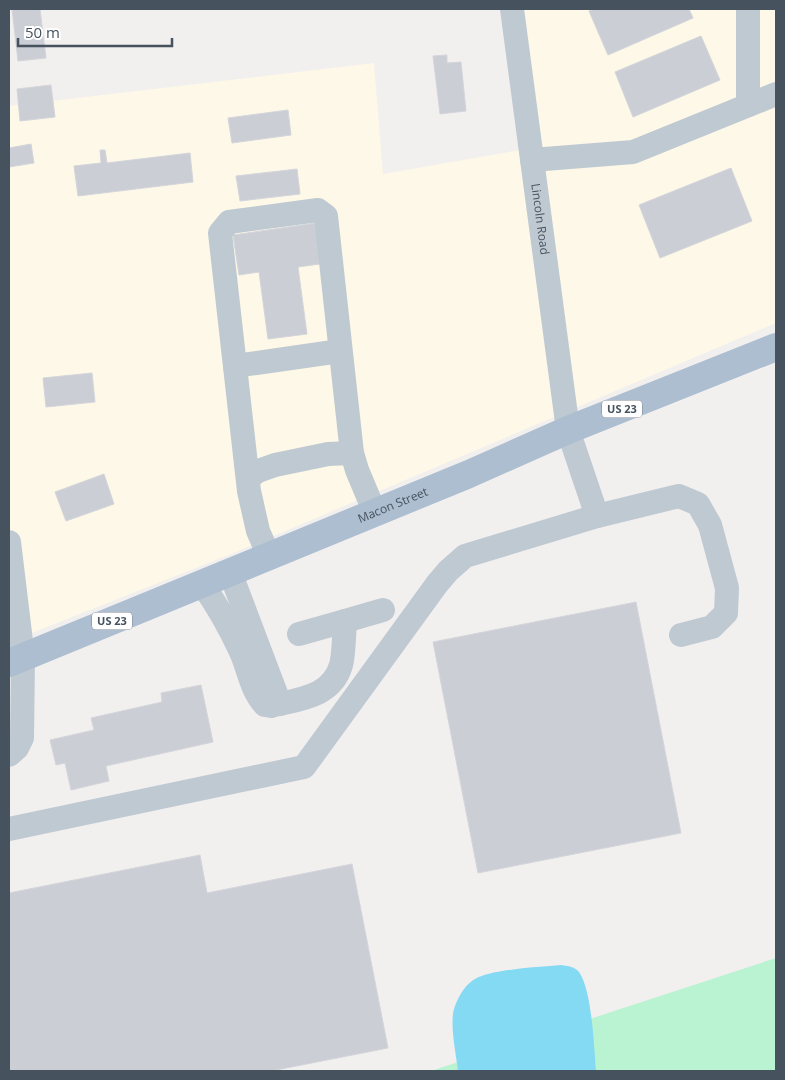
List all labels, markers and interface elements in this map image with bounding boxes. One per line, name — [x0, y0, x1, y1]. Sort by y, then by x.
scale bar — [18, 15, 171, 47]
text: 50 m — [25, 22, 60, 42]
street label: Lincoln Road — [527, 182, 554, 256]
road number: US 23 — [602, 400, 642, 418]
street label: Macon Street — [355, 483, 430, 527]
road number: US 23 — [92, 612, 132, 630]

